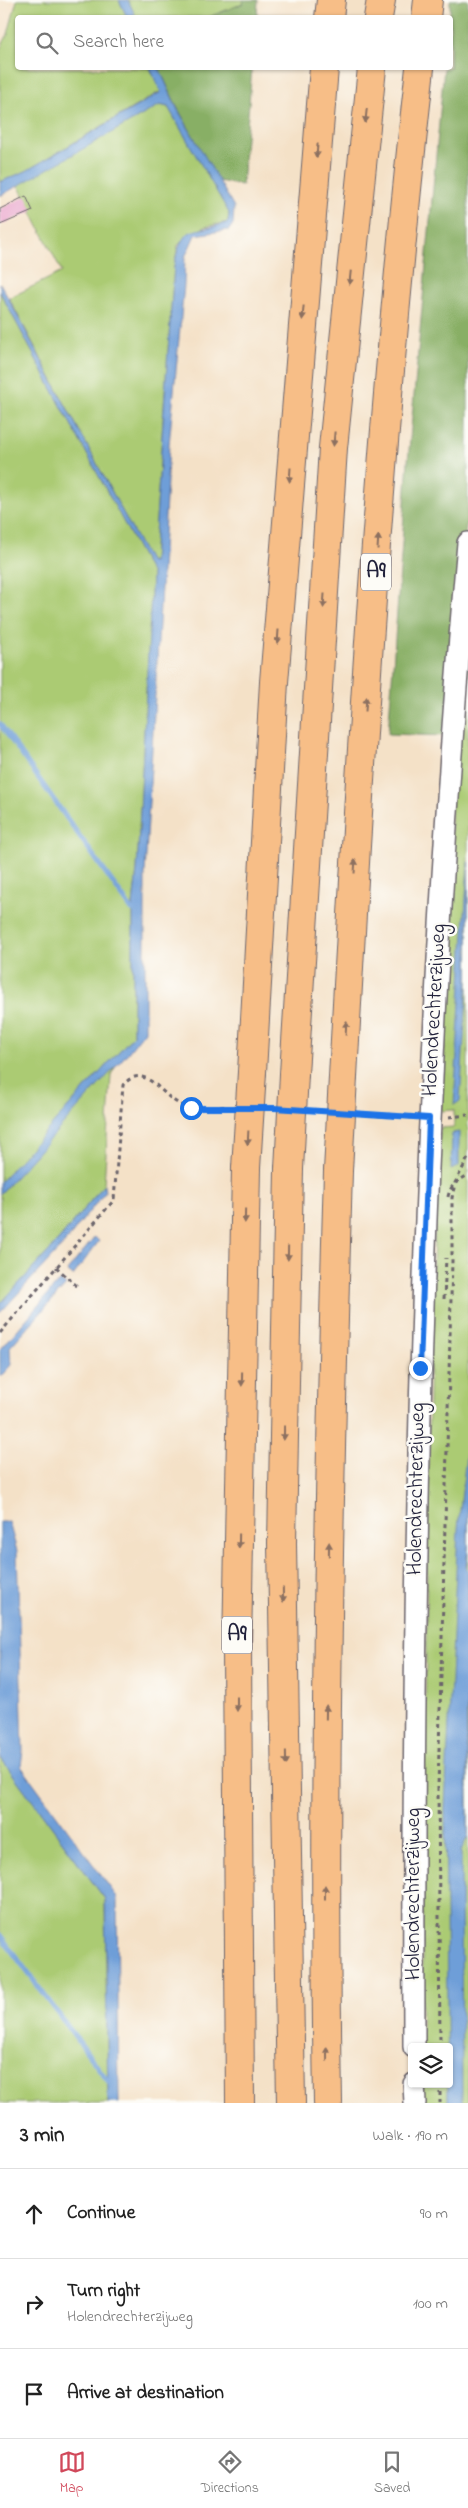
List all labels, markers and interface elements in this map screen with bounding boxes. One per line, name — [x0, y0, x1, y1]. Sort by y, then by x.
search box — [15, 15, 453, 70]
icon: search — [33, 29, 61, 57]
text: Search here — [73, 29, 164, 56]
one-way arrow — [362, 108, 370, 124]
one-way arrow — [312, 143, 320, 159]
one-way arrow — [345, 270, 353, 286]
one-way arrow — [298, 305, 306, 321]
one-way arrow — [330, 432, 338, 448]
one-way arrow — [286, 467, 294, 483]
one-way arrow — [374, 534, 382, 550]
road number: A9 — [361, 554, 391, 590]
one-way arrow — [319, 594, 327, 610]
one-way arrow — [274, 629, 282, 645]
one-way arrow — [362, 696, 370, 712]
one-way arrow — [351, 858, 359, 874]
street label: Holendrechterzijweg — [414, 923, 457, 1097]
one-way arrow — [342, 1020, 350, 1036]
route start — [180, 1097, 203, 1120]
one-way arrow — [244, 1130, 252, 1146]
one-way arrow — [241, 1209, 249, 1225]
one-way arrow — [283, 1245, 291, 1261]
route end — [409, 1357, 432, 1380]
one-way arrow — [238, 1371, 246, 1387]
street label: Holendrechterzijweg — [399, 1402, 436, 1576]
one-way arrow — [280, 1425, 288, 1441]
one-way arrow — [235, 1534, 243, 1550]
one-way arrow — [325, 1541, 333, 1557]
one-way arrow — [279, 1588, 287, 1604]
road number: A9 — [222, 1616, 252, 1654]
one-way arrow — [233, 1696, 241, 1712]
one-way arrow — [322, 1704, 330, 1720]
one-way arrow — [282, 1750, 290, 1766]
street label: Holendrechterzijweg — [398, 1807, 431, 1981]
one-way arrow — [321, 1884, 329, 1900]
map controls — [408, 2043, 453, 2088]
button: layers — [408, 2043, 453, 2088]
one-way arrow — [323, 2046, 331, 2062]
text: 3 min — [20, 2121, 64, 2151]
text: Walk · 190 m — [373, 2124, 448, 2148]
icon: ahead — [20, 2200, 48, 2228]
text: Continue — [67, 2200, 135, 2227]
text: 90 m — [420, 2202, 448, 2226]
text: Turn right — [67, 2278, 140, 2305]
icon: right — [20, 2290, 48, 2318]
text: 100 m — [413, 2292, 448, 2316]
text: Holendrechterzijweg — [67, 2305, 193, 2329]
icon: arrive — [20, 2380, 48, 2408]
text: Arrive at destination — [67, 2380, 224, 2407]
tab: Map — [58, 2448, 86, 2499]
tab: Directions — [201, 2448, 259, 2499]
tab: Saved — [374, 2448, 410, 2499]

